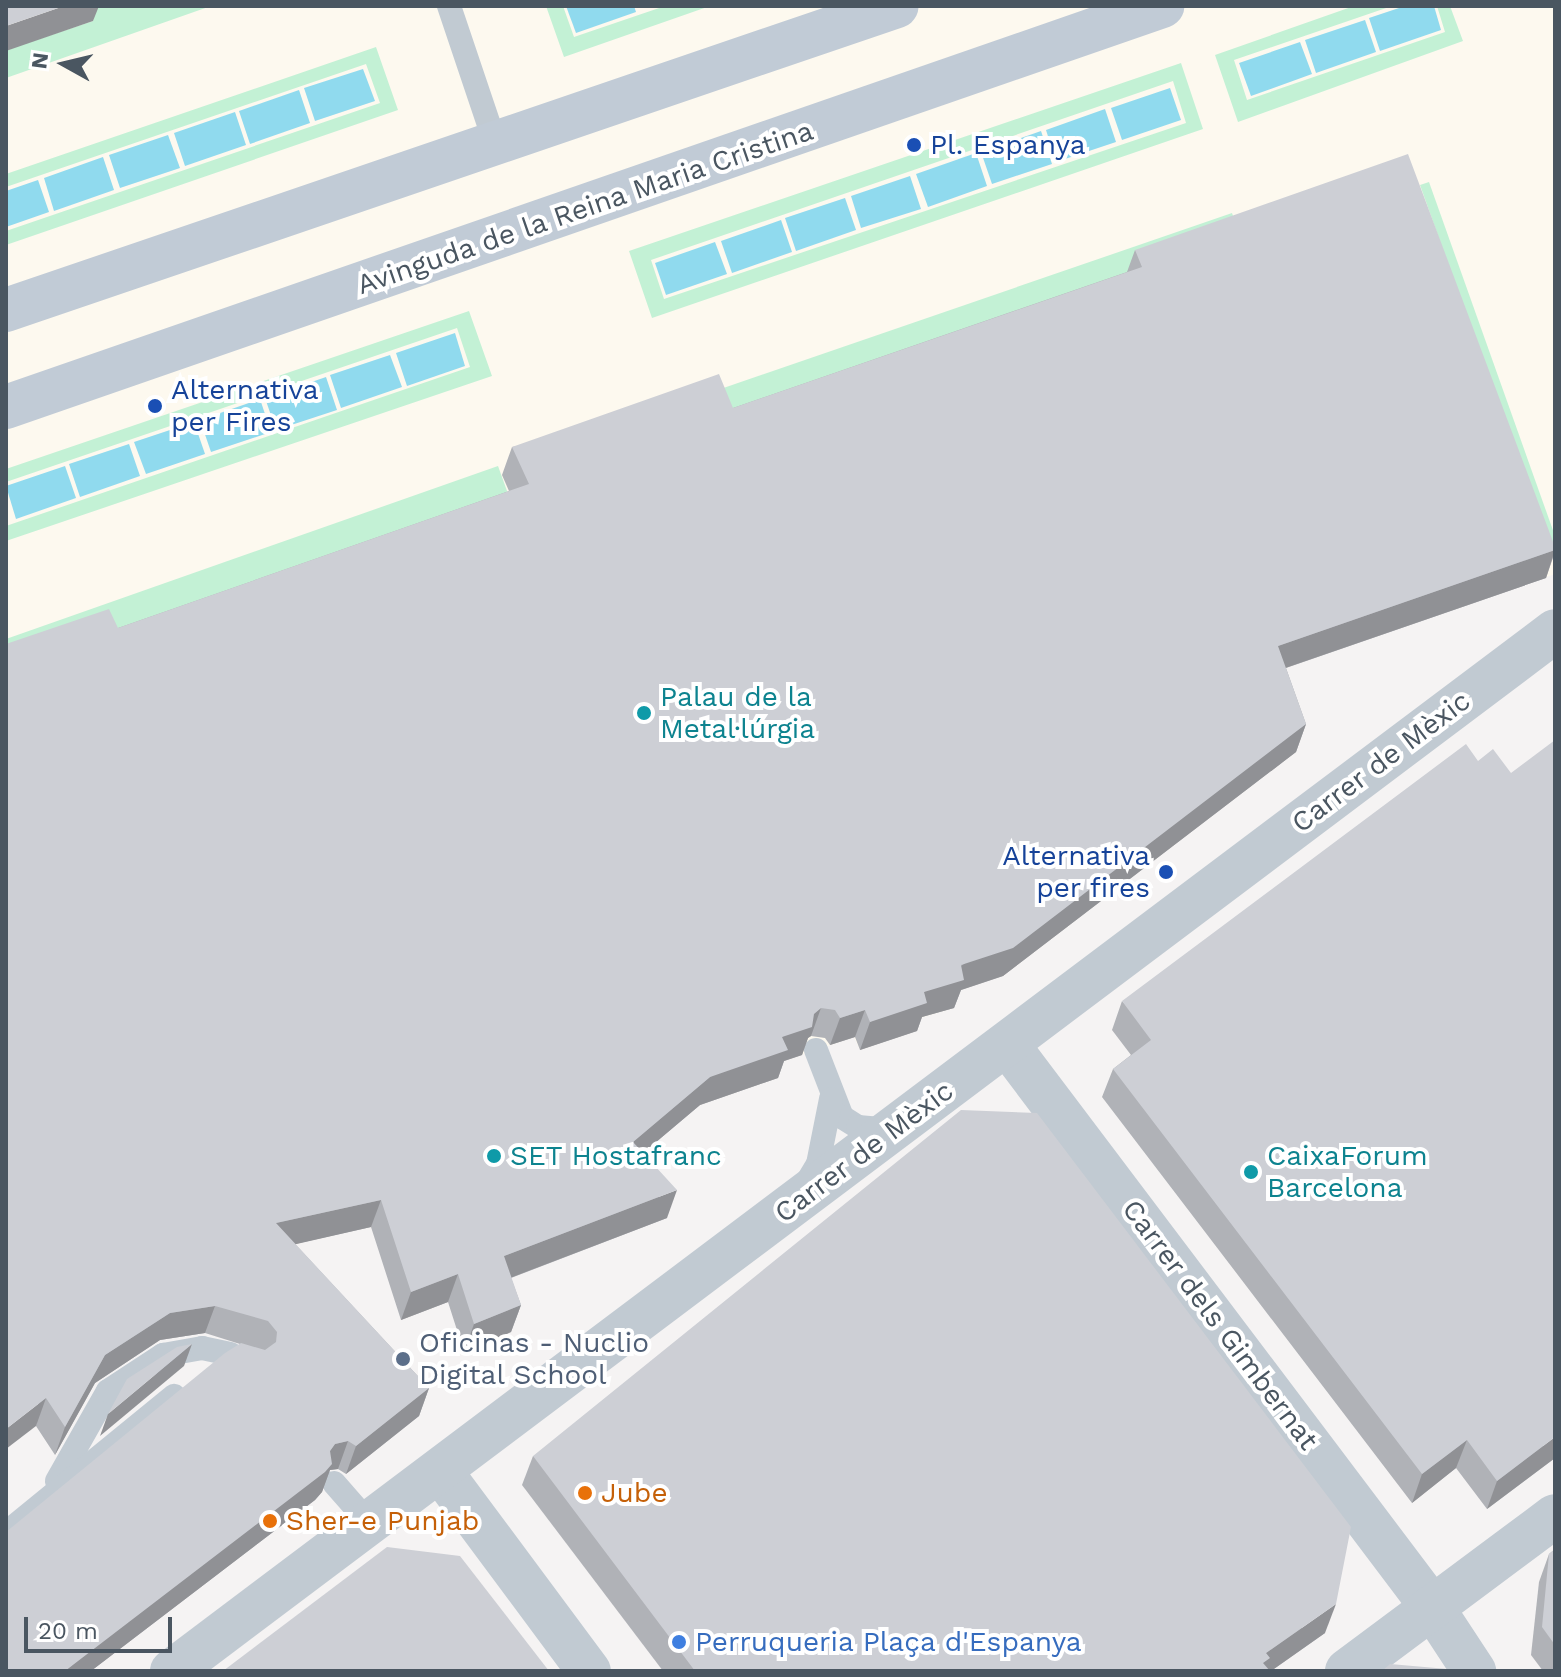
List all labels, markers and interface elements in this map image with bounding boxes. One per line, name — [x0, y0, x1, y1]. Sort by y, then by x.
north arrow — [24, 24, 104, 104]
text: N — [26, 51, 53, 70]
street label: Avinguda de la Reina Maria Cristina — [351, 114, 819, 302]
place label: Pl. Espanya — [930, 128, 1086, 162]
marker: Pl. Espanya — [905, 136, 923, 154]
place label: Alternativa per Fires — [171, 373, 319, 439]
marker: Alternativa per Fires — [146, 397, 164, 415]
place label: Palau de la Metal·lúrgia — [660, 680, 815, 746]
street label: Carrer de Mèxic — [1285, 684, 1477, 840]
marker: Palau de la Metal·lúrgia — [635, 704, 653, 722]
place label: Alternativa per fires — [1002, 839, 1150, 905]
marker: Alternativa per fires — [1157, 863, 1175, 881]
street label: Carrer de Mèxic — [768, 1074, 960, 1230]
place label: SET Hostafranc — [510, 1139, 722, 1173]
place label: CaixaForum Barcelona — [1267, 1139, 1428, 1205]
marker: SET Hostafranc — [485, 1147, 503, 1165]
marker: CaixaForum Barcelona — [1242, 1163, 1260, 1181]
street label: Carrer dels Gimbernat — [1115, 1193, 1325, 1457]
place label: Oficinas - Nuclio Digital School — [419, 1326, 649, 1392]
marker: Oficinas - Nuclio Digital School — [394, 1350, 412, 1368]
place label: Jube — [601, 1476, 668, 1510]
marker: Jube — [576, 1484, 594, 1502]
place label: Sher-e Punjab — [286, 1504, 479, 1538]
marker: Sher-e Punjab — [261, 1512, 279, 1530]
scale bar — [28, 1601, 176, 1651]
text: 20 m — [38, 1617, 98, 1645]
place label: Perruqueria Plaça d'Espanya — [695, 1625, 1083, 1659]
marker: Perruqueria Plaça d'Espanya — [670, 1633, 688, 1651]

